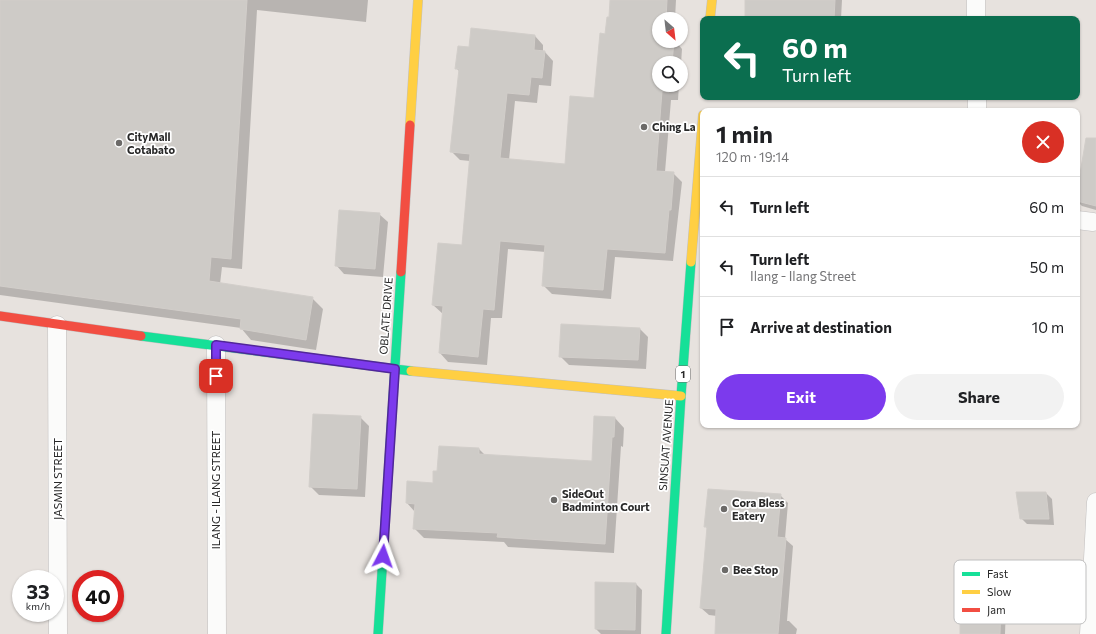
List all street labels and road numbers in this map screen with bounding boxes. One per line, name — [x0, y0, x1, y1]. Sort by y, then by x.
street label: OBLATE DRIVE — [376, 277, 395, 355]
road number: 1 — [676, 366, 690, 382]
street label: SINSUAT AVENUE — [656, 399, 675, 491]
street label: ILANG - ILANG STREET — [209, 431, 222, 549]
street label: JASMIN STREET — [51, 438, 65, 520]

